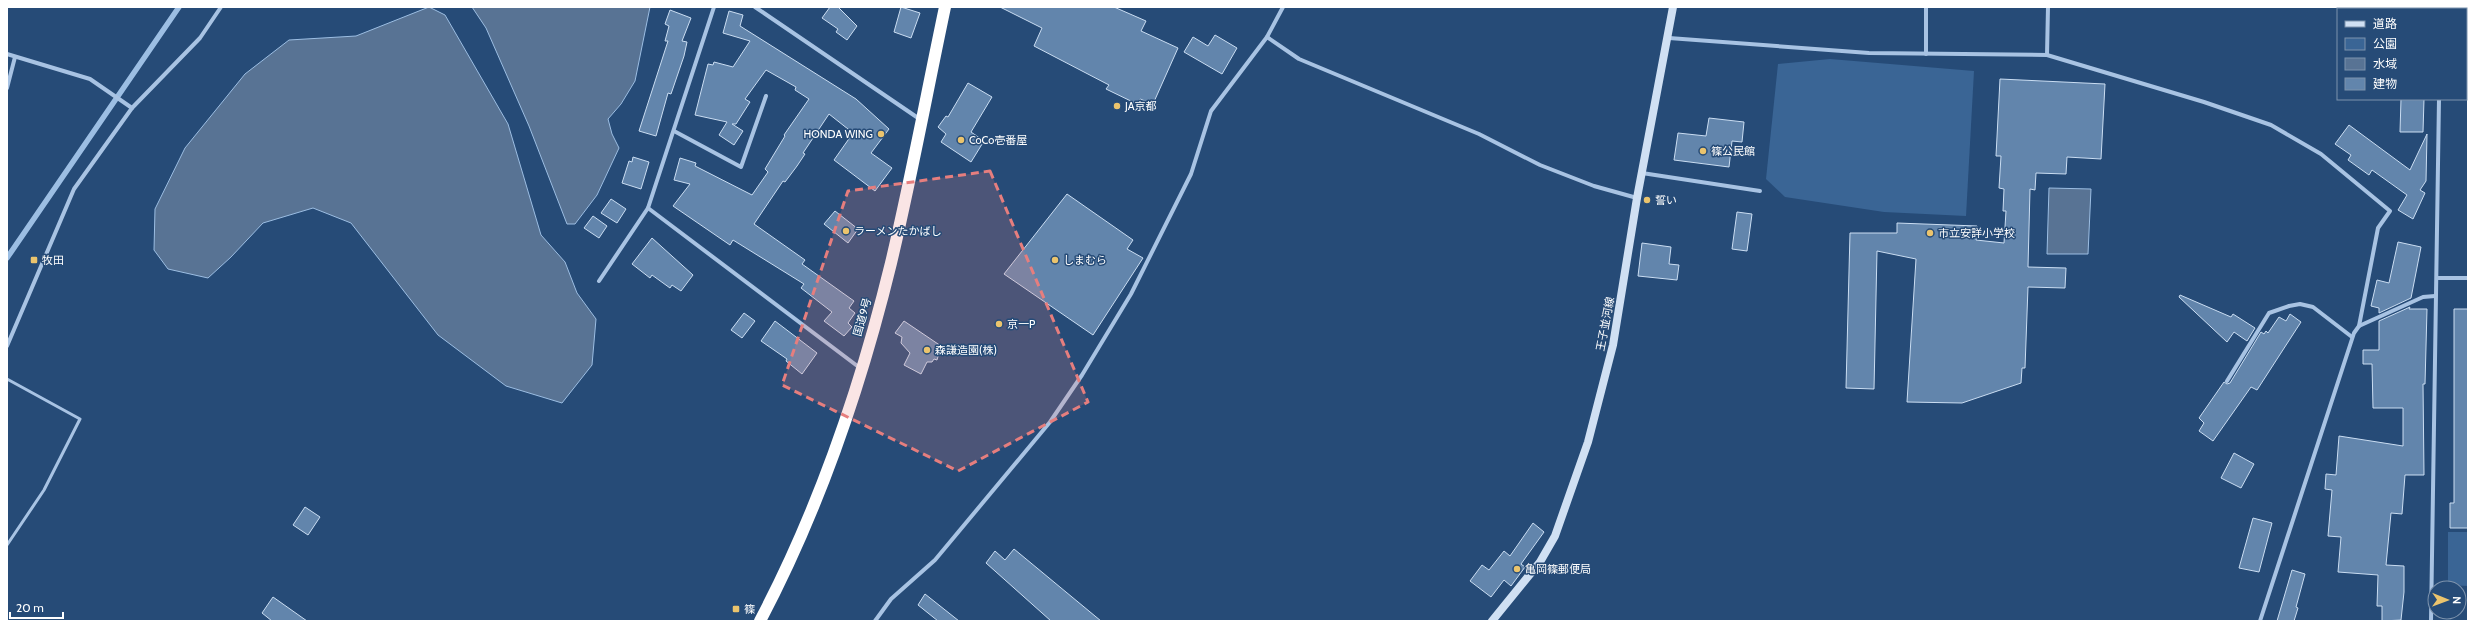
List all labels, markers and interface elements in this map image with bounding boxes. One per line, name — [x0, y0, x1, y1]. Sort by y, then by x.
legend — [2337, 8, 2467, 100]
text: 道路 — [2373, 16, 2397, 31]
text: 公園 — [2373, 36, 2397, 51]
text: 水域 — [2373, 56, 2397, 71]
text: 建物 — [2373, 76, 2397, 91]
place label: JA京都 — [1124, 99, 1157, 113]
marker: JA京都 — [1112, 101, 1122, 111]
place label: HONDA WING — [804, 127, 873, 141]
marker: HONDA WING — [876, 129, 886, 139]
place label: CoCo壱番屋 — [969, 133, 1027, 147]
marker: CoCo壱番屋 — [956, 135, 966, 145]
place label: 篠公民館 — [1711, 144, 1755, 158]
marker: 篠公民館 — [1698, 146, 1708, 156]
place label: 誓い — [1655, 193, 1677, 207]
marker: 誓い — [1642, 195, 1652, 205]
place label: ラーメンたかばし — [854, 224, 942, 238]
marker: ラーメンたかばし — [841, 226, 851, 236]
place label: 市立安詳小学校 — [1938, 226, 2015, 240]
marker: 市立安詳小学校 — [1925, 228, 1935, 238]
place label: 牧田 — [42, 253, 64, 267]
place label: しまむら — [1063, 253, 1107, 267]
marker: 牧田 — [29, 255, 39, 265]
marker: しまむら — [1050, 255, 1060, 265]
street label: 国道9号 — [850, 296, 874, 338]
street label: 王子並河線 — [1593, 296, 1617, 352]
place label: 京一P — [1007, 317, 1036, 331]
marker: 京一P — [994, 319, 1004, 329]
place label: 森謙造園(株) — [935, 343, 997, 357]
marker: 森謙造園(株) — [922, 345, 932, 355]
place label: 亀岡篠郵便局 — [1525, 562, 1591, 576]
marker: 亀岡篠郵便局 — [1512, 564, 1522, 574]
north arrow — [2427, 580, 2467, 620]
scale bar — [10, 594, 63, 620]
text: N — [2450, 596, 2464, 604]
text: 20 m — [16, 600, 44, 615]
place label: 篠 — [744, 602, 755, 616]
marker: 篠 — [731, 604, 741, 614]

